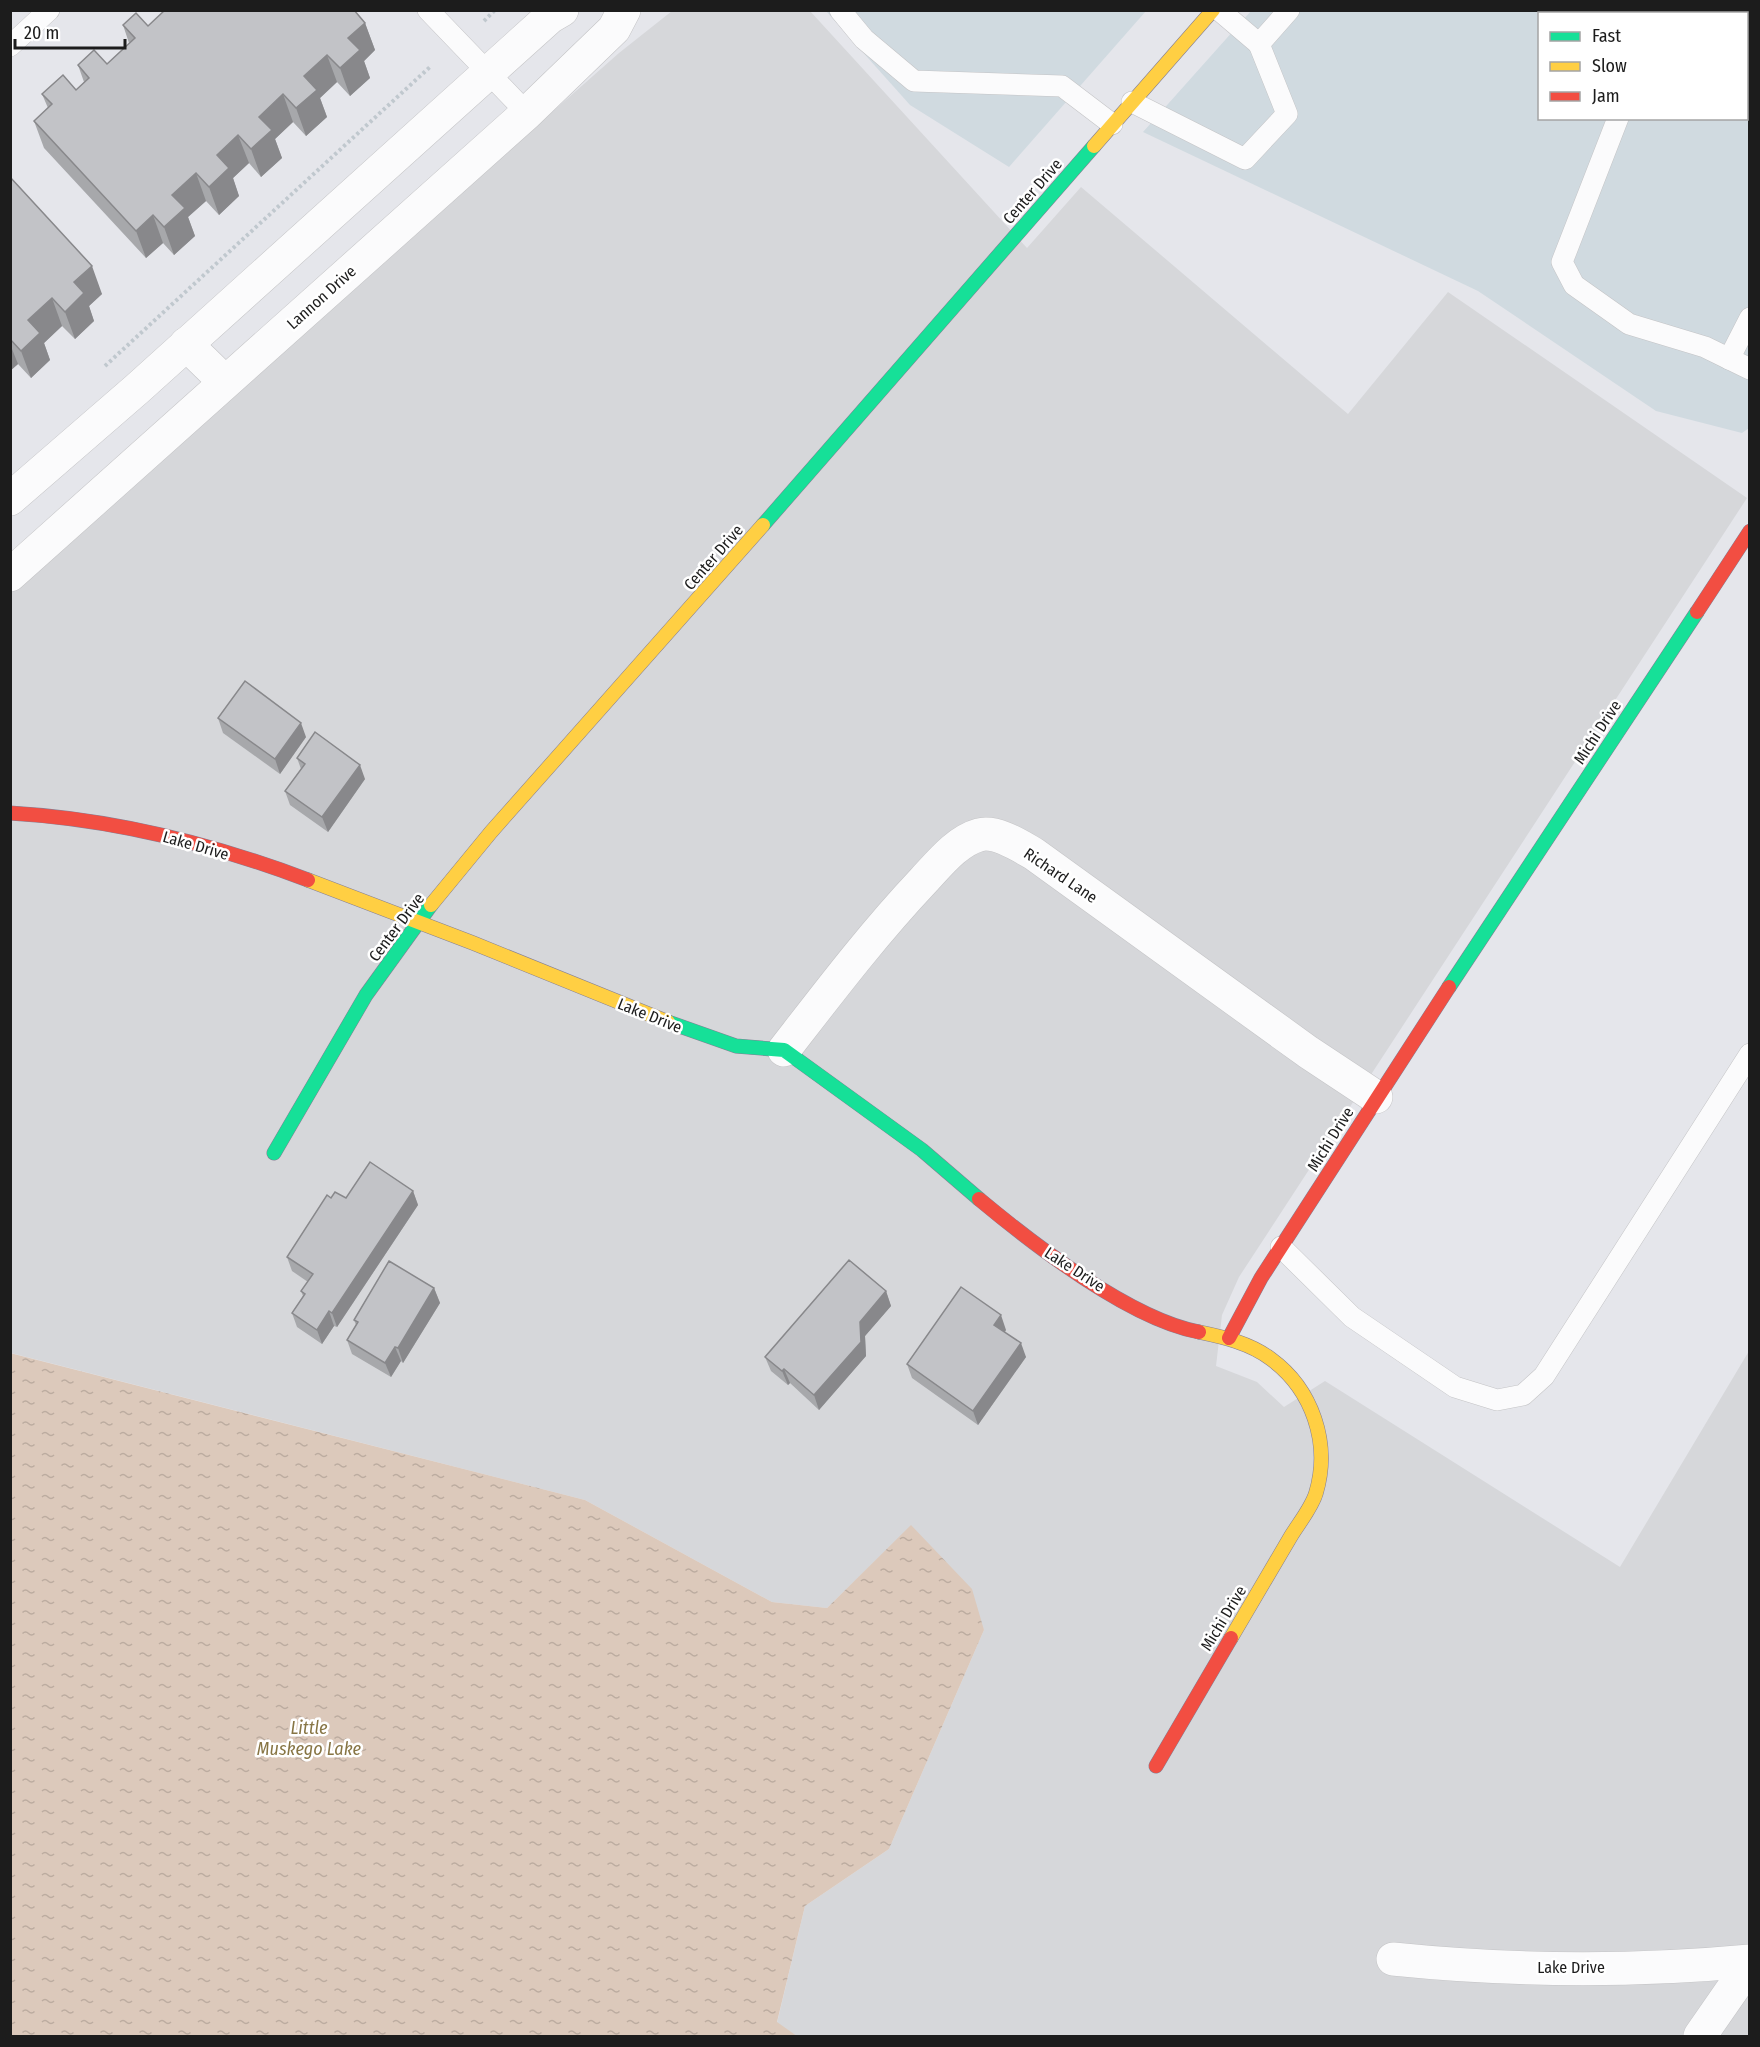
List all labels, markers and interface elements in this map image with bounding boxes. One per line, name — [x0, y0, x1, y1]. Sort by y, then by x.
scale bar — [15, 12, 124, 50]
legend — [1538, 12, 1748, 120]
text: 20 m — [24, 22, 59, 44]
text: Fast — [1592, 25, 1621, 47]
text: Slow — [1592, 55, 1627, 77]
text: Jam — [1592, 85, 1620, 107]
street label: Center Drive — [999, 155, 1066, 228]
street label: Lannon Drive — [283, 261, 360, 333]
street label: Center Drive — [680, 521, 747, 594]
street label: Michi Drive — [1570, 697, 1625, 768]
street label: Lake Drive — [161, 827, 231, 864]
street label: Richard Lane — [1020, 844, 1101, 907]
street label: Center Drive — [365, 889, 428, 965]
street label: Lake Drive — [615, 994, 685, 1037]
street label: Michi Drive — [1303, 1103, 1358, 1175]
street label: Lake Drive — [1041, 1243, 1108, 1296]
street label: Michi Drive — [1197, 1582, 1250, 1654]
water label: Little Muskego Lake — [257, 1717, 362, 1760]
street label: Lake Drive — [1537, 1958, 1605, 1977]

